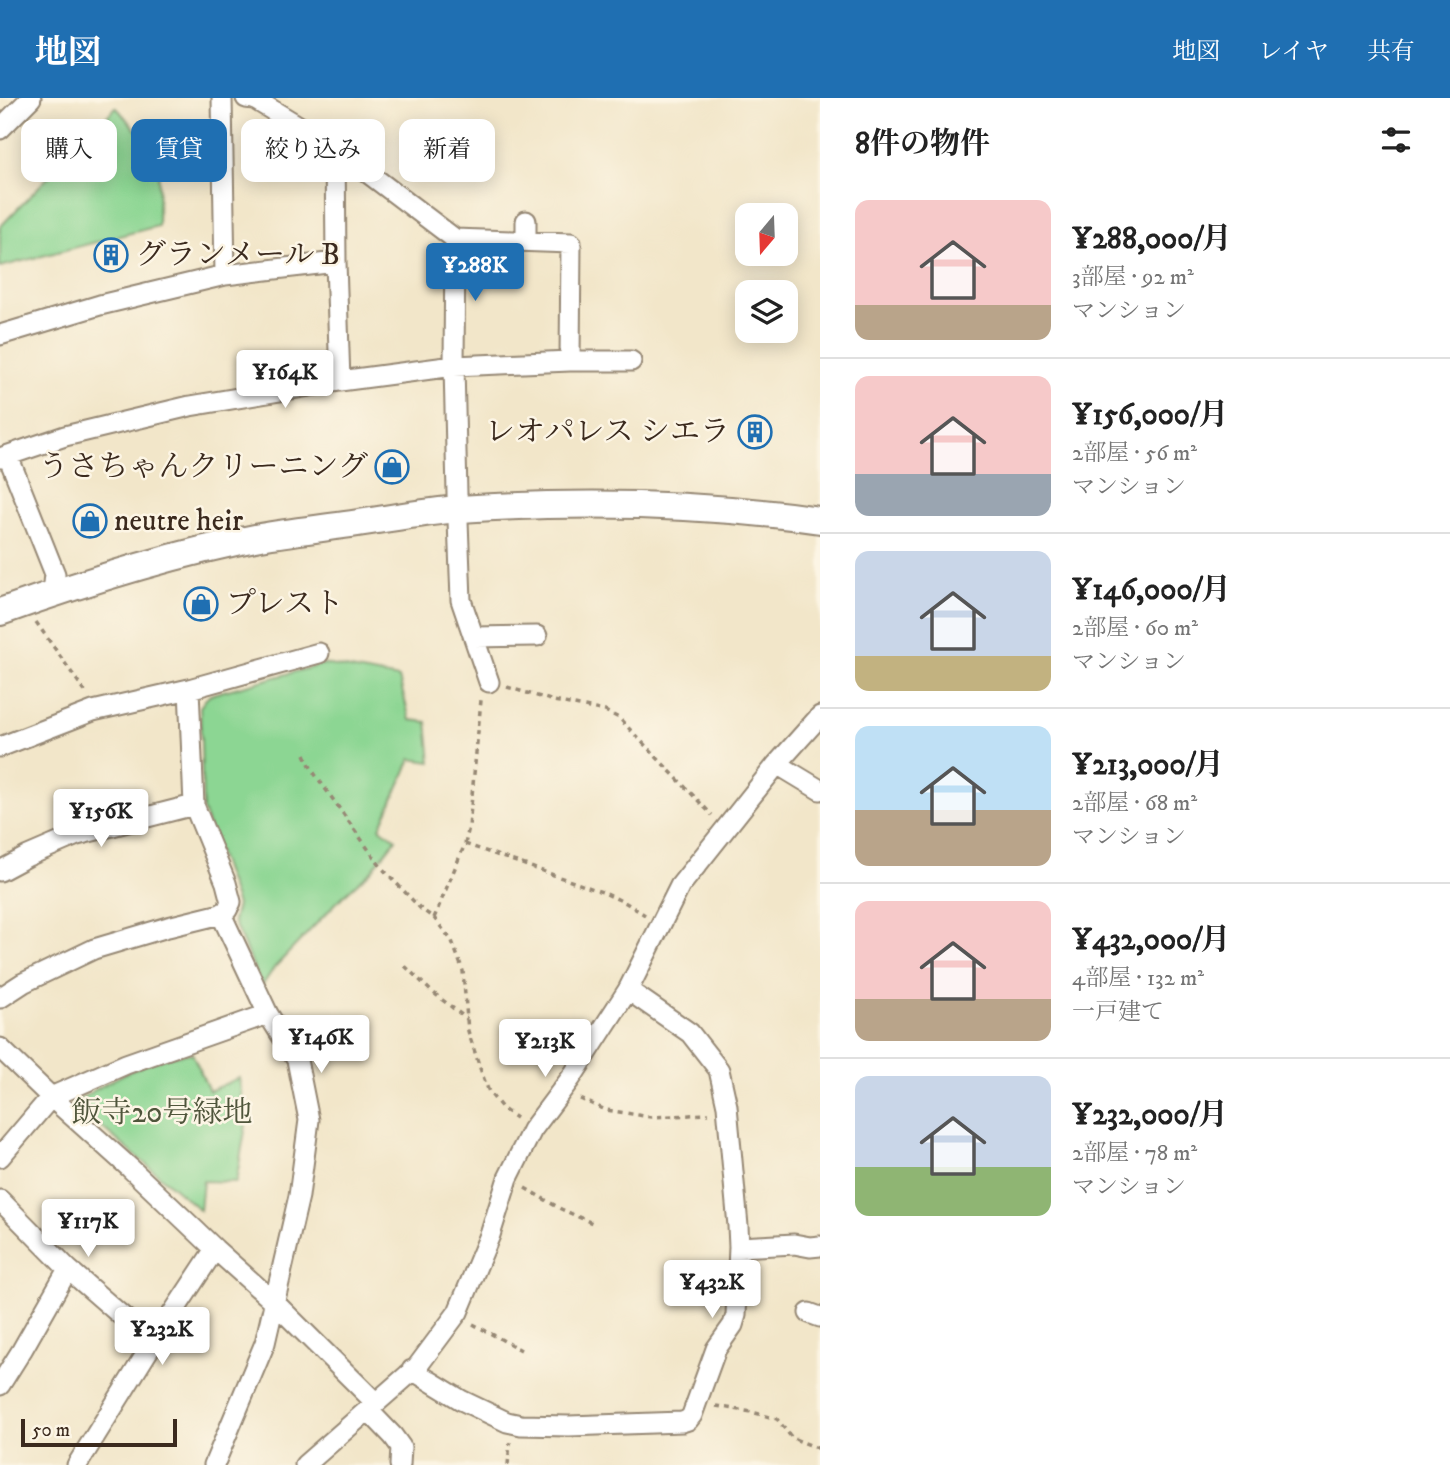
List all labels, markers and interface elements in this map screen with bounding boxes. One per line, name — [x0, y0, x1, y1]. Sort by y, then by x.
text: 地図 — [35, 33, 101, 74]
text: 地図 — [1172, 37, 1220, 67]
text: レイヤ — [1258, 37, 1329, 67]
text: 共有 — [1367, 37, 1415, 67]
chip: 購入 — [21, 119, 117, 182]
chip: 賃貸 — [131, 119, 227, 182]
chip: 絞り込み — [241, 119, 385, 182]
chip: 新着 — [399, 119, 495, 182]
icon: filters — [1377, 121, 1415, 159]
text: 8件の物件 — [855, 126, 990, 163]
north arrow — [735, 203, 798, 266]
map controls — [735, 203, 798, 343]
text: ¥288,000/月 — [1072, 221, 1232, 258]
icon: home — [911, 228, 995, 312]
building icon: グランメール B — [92, 236, 130, 274]
place label: グランメール B — [136, 237, 340, 274]
pin: ¥288K — [426, 244, 524, 303]
text: ¥288K — [442, 251, 508, 280]
text: 3部屋 · 92 m² — [1072, 263, 1194, 292]
button: layers — [735, 280, 798, 343]
text: マンション — [1072, 297, 1186, 326]
pin: ¥164K — [236, 350, 334, 410]
text: ¥164K — [252, 358, 318, 387]
text: ¥156,000/月 — [1072, 397, 1228, 434]
icon: home — [911, 404, 995, 488]
building icon: レオパレス シエラ — [736, 413, 774, 451]
place label: レオパレス シエラ — [485, 414, 730, 451]
text: 2部屋 · 56 m² — [1072, 439, 1197, 468]
shop icon: うさちゃんクリーニング — [373, 448, 411, 486]
place label: うさちゃんクリーニング — [39, 449, 368, 486]
text: マンション — [1072, 473, 1186, 502]
shop icon: neutre heir — [71, 502, 109, 540]
place label: neutre heir — [114, 503, 243, 540]
text: ¥146,000/月 — [1072, 572, 1231, 609]
icon: home — [911, 579, 995, 663]
shop icon: プレスト — [182, 585, 220, 623]
place label: プレスト — [226, 586, 344, 623]
text: 2部屋 · 60 m² — [1072, 614, 1198, 643]
text: マンション — [1072, 648, 1186, 677]
text: ¥213,000/月 — [1072, 747, 1224, 784]
icon: home — [911, 754, 995, 838]
text: 2部屋 · 68 m² — [1072, 789, 1197, 818]
pin: ¥156K — [52, 790, 150, 849]
text: ¥156K — [69, 797, 133, 826]
text: マンション — [1072, 823, 1186, 852]
text: ¥432,000/月 — [1072, 922, 1230, 959]
icon: home — [911, 929, 995, 1013]
text: 4部屋 · 132 m² — [1072, 964, 1204, 993]
text: 一戸建て — [1072, 998, 1164, 1027]
pin: ¥146K — [272, 1016, 370, 1075]
pin: ¥213K — [496, 1020, 594, 1079]
text: ¥146K — [288, 1023, 354, 1052]
text: ¥213K — [515, 1027, 575, 1056]
park label: 飯寺20号緑地 — [72, 1095, 252, 1132]
text: ¥232,000/月 — [1072, 1097, 1228, 1134]
icon: home — [911, 1104, 995, 1188]
text: 2部屋 · 78 m² — [1072, 1139, 1197, 1168]
text: マンション — [1072, 1173, 1186, 1202]
pin: ¥117K — [39, 1200, 137, 1259]
text: ¥117K — [58, 1207, 118, 1236]
pin: ¥432K — [663, 1260, 761, 1320]
text: ¥432K — [680, 1268, 744, 1297]
pin: ¥232K — [113, 1308, 211, 1367]
text: ¥232K — [131, 1315, 193, 1344]
scale bar — [21, 1416, 177, 1448]
text: 50 m — [32, 1419, 70, 1442]

